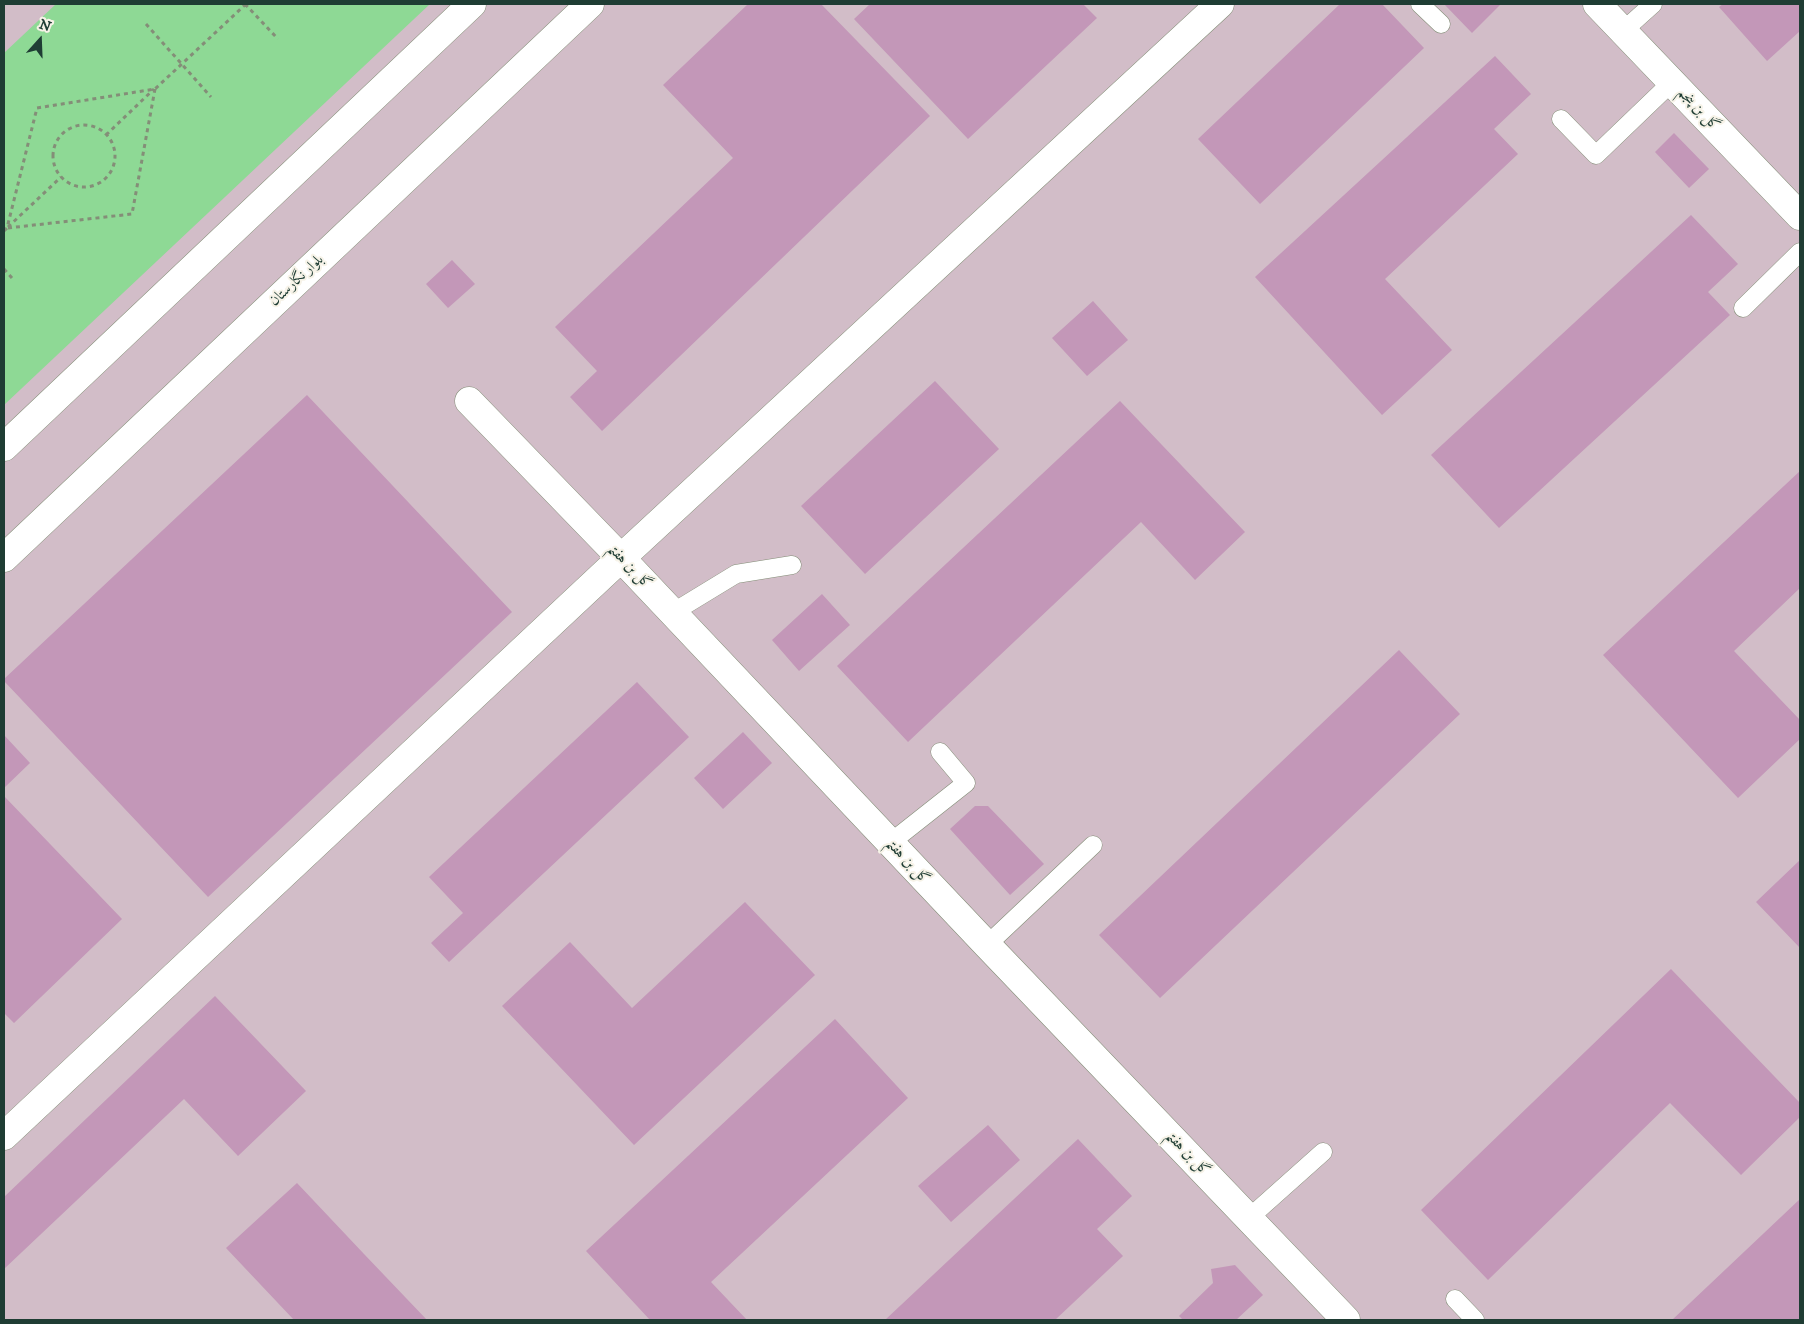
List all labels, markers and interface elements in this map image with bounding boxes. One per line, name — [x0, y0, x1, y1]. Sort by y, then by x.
north arrow — [15, 15, 65, 65]
text: N — [37, 15, 54, 36]
street label: گل بن پنجم — [1673, 85, 1723, 135]
street label: بلوار نگارستان — [266, 251, 328, 311]
street label: گل بن هفتم — [603, 540, 655, 594]
street label: گل بن هفتم — [881, 835, 933, 889]
street label: گل بن هفتم — [1161, 1127, 1213, 1181]

